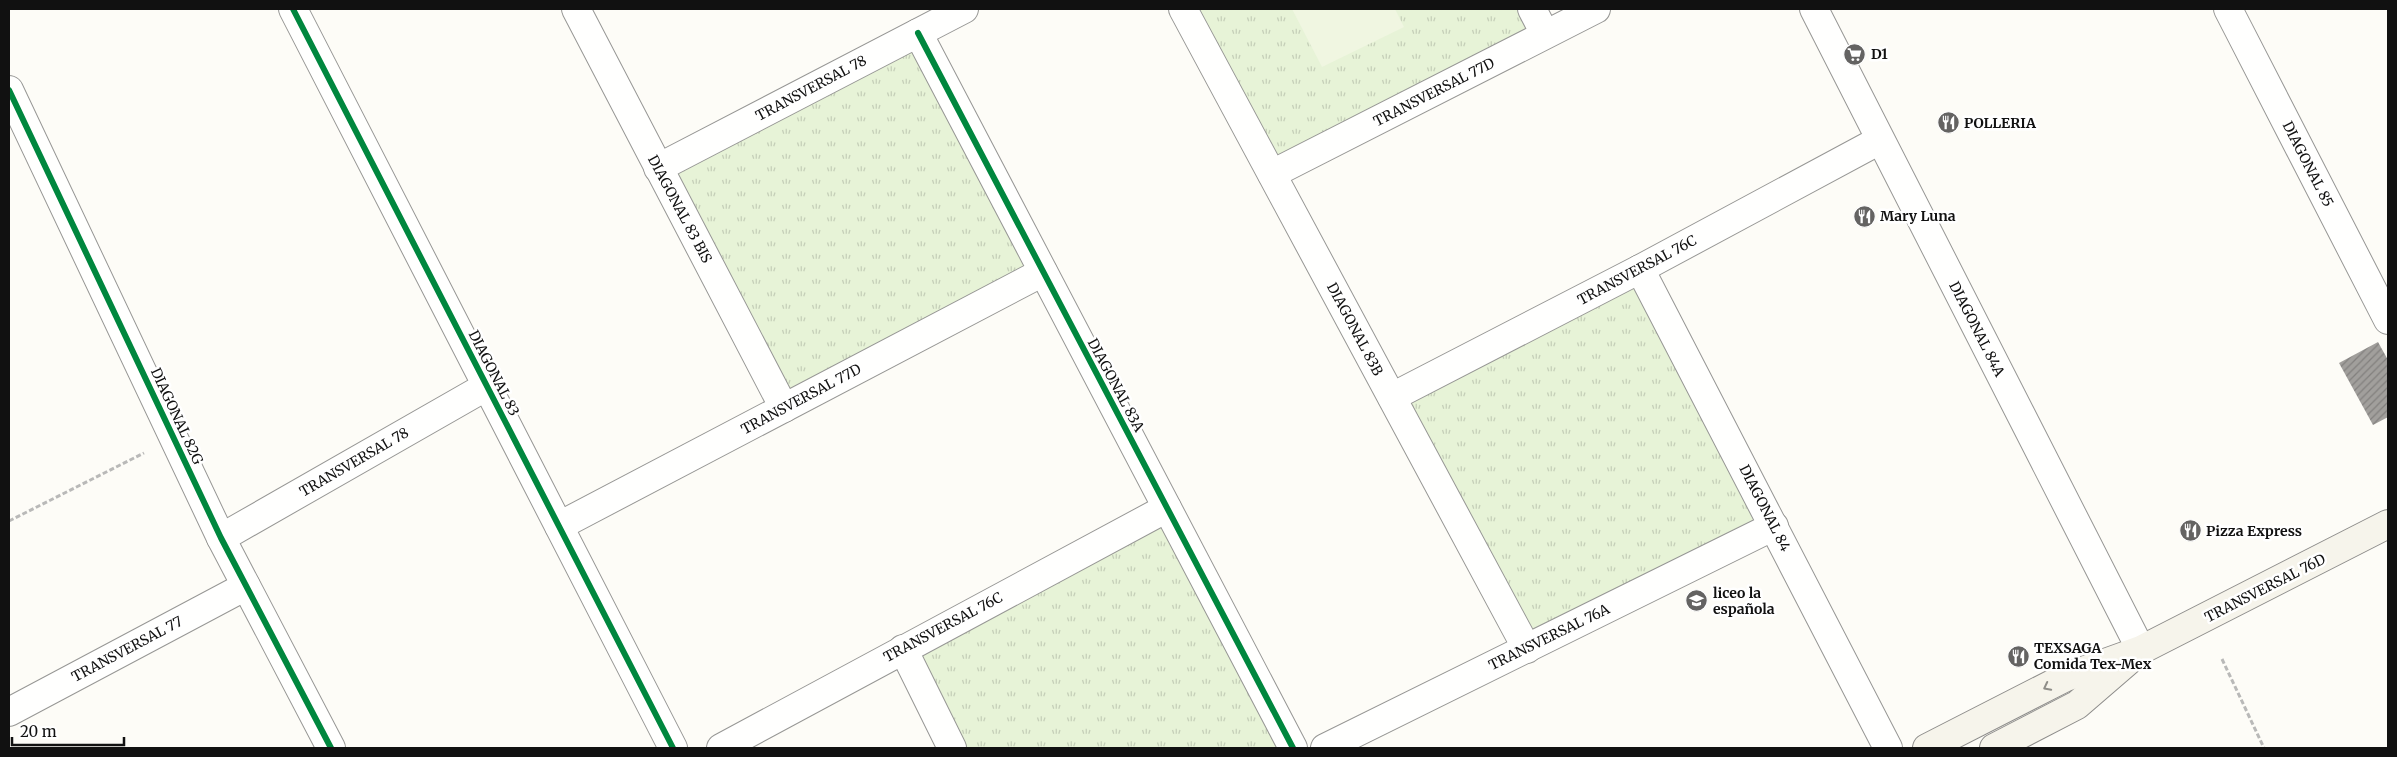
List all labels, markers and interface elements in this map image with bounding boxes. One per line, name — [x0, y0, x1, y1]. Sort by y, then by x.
supermarket icon: D1 — [1843, 42, 1867, 66]
place label: D1 — [1871, 45, 1888, 63]
street label: TRANSVERSAL 78 — [752, 51, 870, 125]
street label: TRANSVERSAL 77D — [1370, 53, 1498, 130]
restaurant icon: POLLERIA — [1936, 111, 1960, 135]
place label: POLLERIA — [1964, 114, 2037, 132]
street label: DIAGONAL 85 — [2279, 118, 2337, 210]
street label: DIAGONAL 83 BIS — [644, 152, 716, 266]
restaurant icon: Mary Luna — [1852, 204, 1876, 228]
place label: Mary Luna — [1880, 207, 1956, 225]
street label: TRANSVERSAL 76C — [1574, 231, 1700, 309]
street label: DIAGONAL 84A — [1945, 278, 2009, 380]
street label: DIAGONAL 83B — [1323, 279, 1387, 379]
street label: DIAGONAL 83 — [465, 327, 523, 419]
street label: DIAGONAL 83A — [1084, 335, 1148, 435]
street label: TRANSVERSAL 77D — [738, 360, 865, 438]
street label: DIAGONAL 82G — [147, 365, 207, 467]
street label: TRANSVERSAL 78 — [296, 423, 412, 501]
street label: DIAGONAL 84 — [1735, 462, 1795, 555]
restaurant icon: Pizza Express — [2178, 519, 2202, 543]
place label: Pizza Express — [2206, 522, 2302, 540]
street label: TRANSVERSAL 76D — [2202, 550, 2329, 626]
place label: liceo la española — [1713, 584, 1775, 618]
street label: TRANSVERSAL 76C — [880, 588, 1006, 666]
school or university icon: liceo la española — [1685, 589, 1709, 613]
street label: TRANSVERSAL 76A — [1486, 600, 1613, 674]
street label: TRANSVERSAL 77 — [68, 612, 186, 686]
place label: TEXSAGA Comida Tex-Mex — [2034, 639, 2152, 673]
restaurant icon: TEXSAGA Comida Tex-Mex — [2006, 644, 2030, 668]
one-way arrow — [2043, 681, 2052, 691]
scale bar — [12, 714, 125, 746]
text: 20 m — [20, 722, 57, 741]

